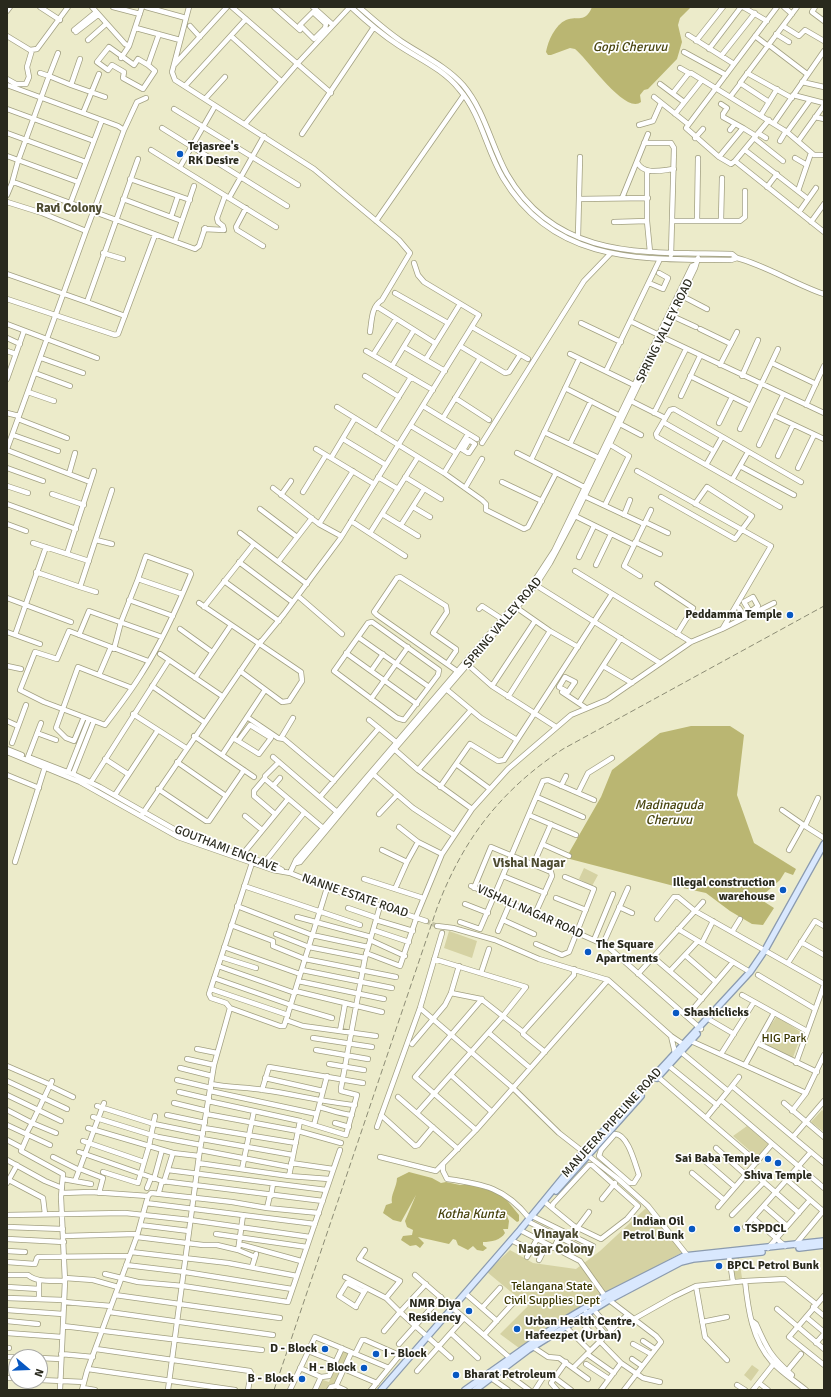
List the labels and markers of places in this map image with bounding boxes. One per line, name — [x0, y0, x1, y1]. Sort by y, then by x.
place label: Tejasree's RK Desire — [188, 140, 239, 168]
marker: Tejasree's RK Desire — [175, 149, 185, 159]
place label: Peddamma Temple — [685, 608, 782, 622]
marker: Peddamma Temple — [785, 610, 795, 620]
place label: Illegal construction warehouse — [673, 876, 775, 904]
marker: Illegal construction warehouse — [778, 885, 788, 895]
place label: The Square Apartments — [596, 938, 658, 966]
marker: The Square Apartments — [583, 947, 593, 957]
place label: Shashiclicks — [684, 1006, 749, 1020]
marker: Shashiclicks — [671, 1008, 681, 1018]
place label: Sai Baba Temple — [675, 1152, 760, 1166]
marker: Sai Baba Temple — [763, 1154, 773, 1164]
marker: Shiva Temple — [773, 1158, 783, 1168]
place label: Shiva Temple — [744, 1169, 812, 1183]
place label: Indian Oil Petrol Bunk — [623, 1215, 684, 1243]
place label: TSPDCL — [745, 1222, 786, 1236]
marker: Indian Oil Petrol Bunk — [687, 1224, 697, 1234]
marker: TSPDCL — [732, 1224, 742, 1234]
place label: BPCL Petrol Bunk — [727, 1259, 819, 1273]
marker: BPCL Petrol Bunk — [714, 1261, 724, 1271]
place label: NMR Diya Residency — [408, 1297, 461, 1325]
marker: NMR Diya Residency — [464, 1306, 474, 1316]
place label: Urban Health Centre, Hafeezpet (Urban) — [525, 1315, 636, 1343]
marker: Urban Health Centre, Hafeezpet (Urban) — [512, 1324, 522, 1334]
place label: D - Block — [270, 1342, 317, 1356]
marker: D - Block — [320, 1344, 330, 1354]
place label: I - Block — [384, 1347, 427, 1361]
marker: I - Block — [371, 1349, 381, 1359]
place label: H - Block — [309, 1361, 356, 1375]
marker: H - Block — [359, 1363, 369, 1373]
place label: Bharat Petroleum — [464, 1368, 556, 1382]
marker: Bharat Petroleum — [451, 1370, 461, 1380]
place label: B - Block — [248, 1372, 294, 1386]
marker: B - Block — [297, 1374, 307, 1384]

